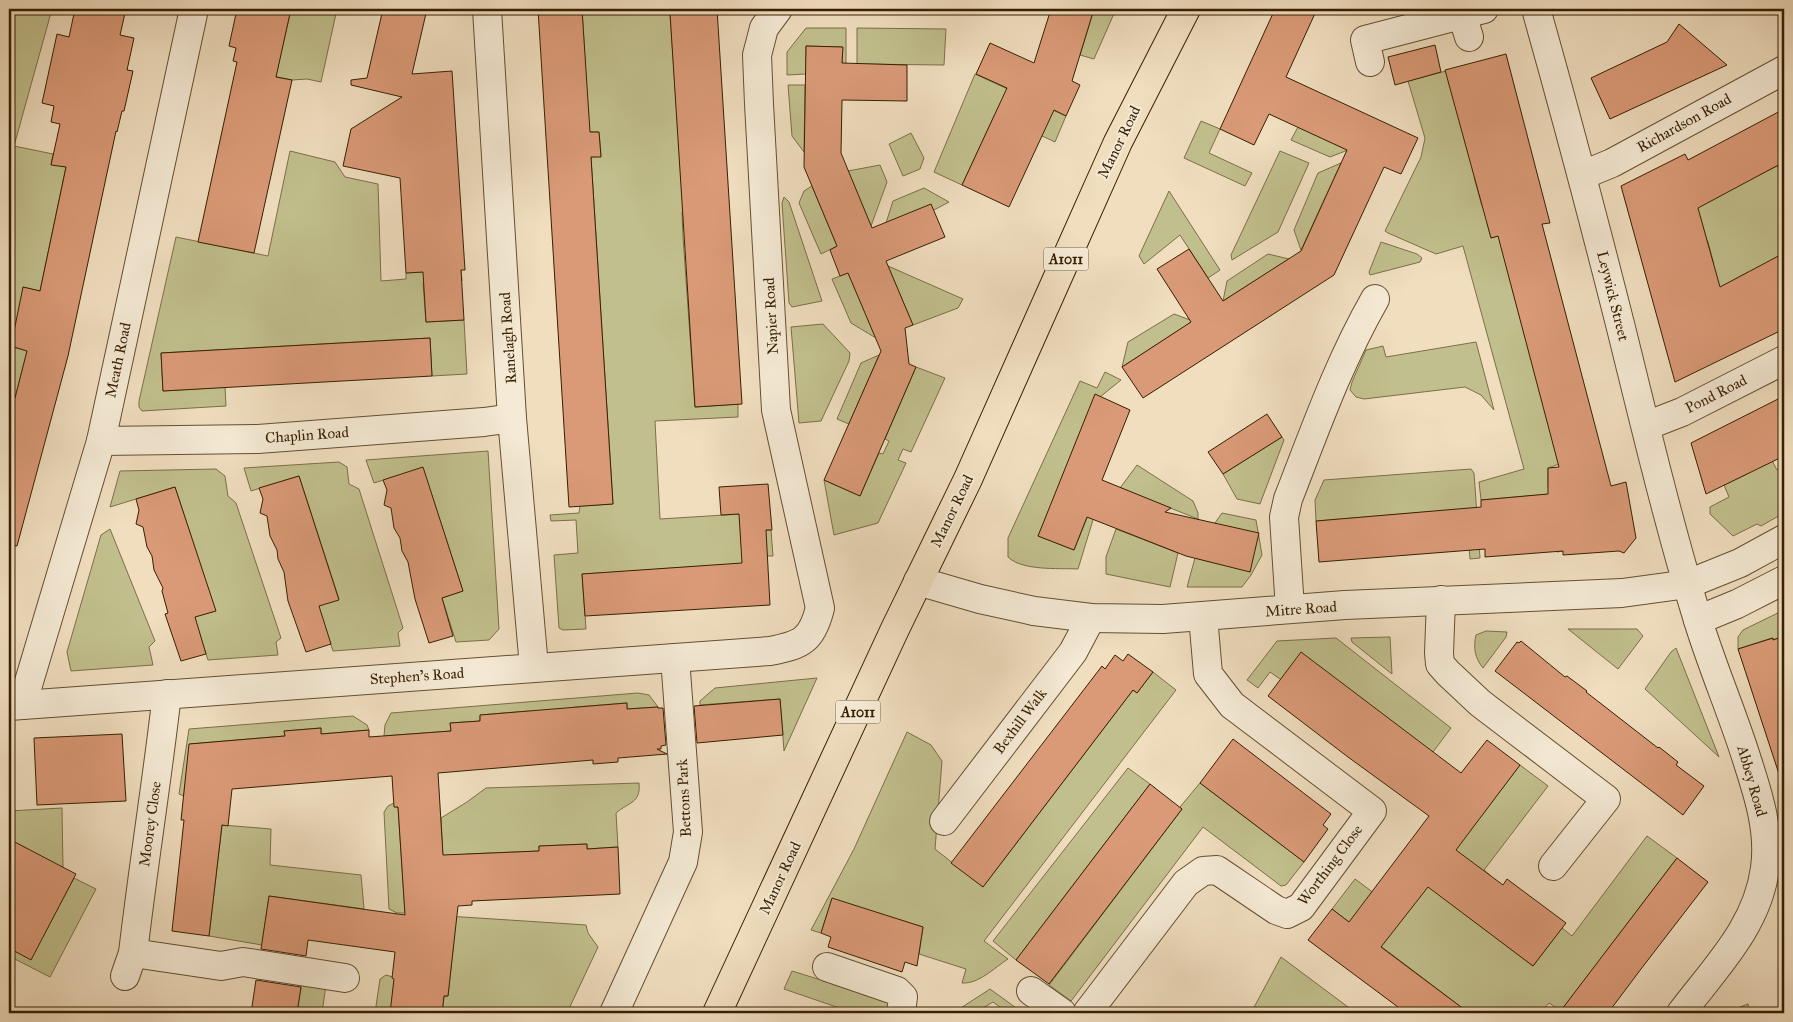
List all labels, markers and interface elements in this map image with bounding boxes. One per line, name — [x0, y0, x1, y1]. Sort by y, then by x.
street label: Richardson Road — [1634, 89, 1735, 156]
street label: Manor Road — [1094, 102, 1144, 181]
road number: A1011 — [1044, 248, 1088, 270]
street label: Leywick Street — [1593, 249, 1633, 343]
street label: Napier Road — [760, 276, 782, 355]
street label: Ranelagh Road — [496, 291, 520, 385]
street label: Meath Road — [101, 320, 135, 399]
street label: Pond Road — [1682, 371, 1750, 417]
street label: Chaplin Road — [265, 423, 350, 447]
street label: Manor Road — [927, 471, 977, 550]
street label: Mitre Road — [1265, 597, 1338, 620]
street label: Stephen's Road — [369, 664, 465, 688]
street label: Bexhill Walk — [989, 685, 1051, 757]
road number: A1011 — [836, 700, 880, 724]
street label: Abbey Road — [1733, 742, 1771, 819]
street label: Bettons Park — [673, 758, 695, 838]
street label: Moorey Close — [135, 780, 165, 868]
street label: Worthing Close — [1294, 821, 1366, 909]
street label: Manor Road — [755, 838, 805, 917]

